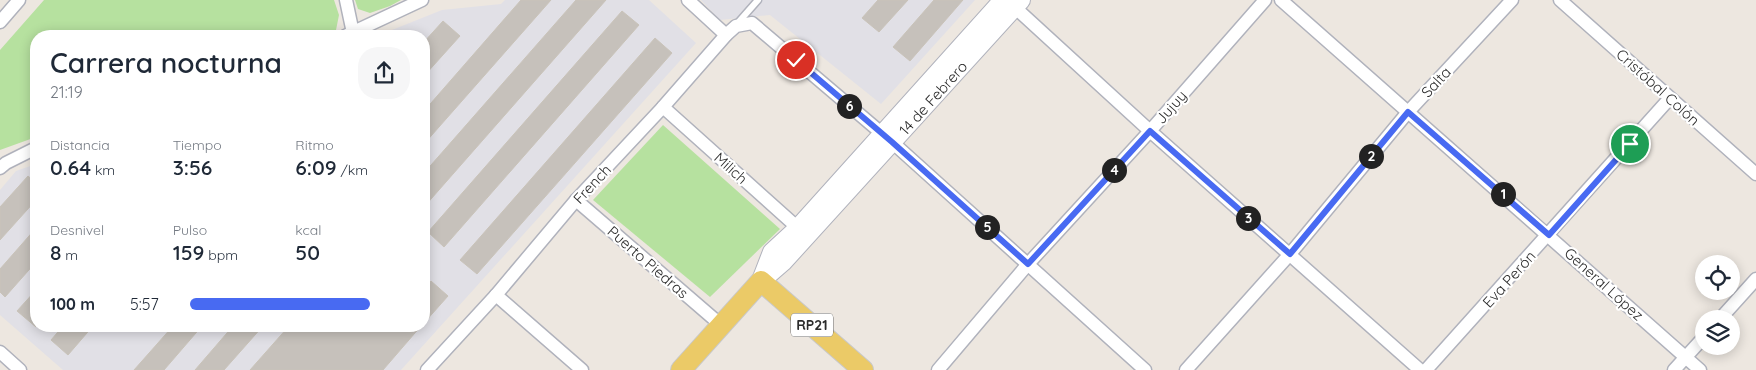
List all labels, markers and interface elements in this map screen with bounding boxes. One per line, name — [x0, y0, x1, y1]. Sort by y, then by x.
pin — [775, 39, 817, 81]
text: Carrera nocturna — [50, 45, 282, 80]
street label: Cristóbal Colón — [1612, 45, 1704, 129]
icon: check — [782, 46, 810, 74]
button: share — [358, 47, 410, 99]
street label: 14 de Febrero — [895, 57, 971, 139]
street label: Salta — [1417, 63, 1455, 101]
text: 21:19 — [50, 82, 83, 102]
street label: Jujuy — [1151, 86, 1191, 128]
pin: 6 — [836, 94, 862, 118]
text: 6 — [846, 97, 853, 115]
pin — [1609, 123, 1651, 165]
icon: arrive — [1616, 130, 1644, 158]
text: Distancia — [50, 136, 110, 154]
text: Tiempo — [173, 136, 222, 154]
text: Ritmo — [295, 136, 334, 154]
pin: 2 — [1358, 144, 1384, 168]
text: 2 — [1368, 147, 1375, 165]
street label: Milich — [710, 148, 752, 188]
text: 0.64 — [50, 154, 91, 180]
text: 3:56 — [173, 154, 212, 180]
text: 6:09 — [295, 154, 337, 180]
pin: 4 — [1102, 158, 1126, 182]
street label: French — [569, 160, 615, 208]
text: km — [91, 161, 115, 179]
text: /km — [337, 161, 368, 179]
text: 4 — [1110, 161, 1119, 179]
pin: 1 — [1490, 182, 1516, 206]
text: 1 — [1501, 185, 1506, 203]
pin: 3 — [1236, 206, 1260, 230]
text: 3 — [1245, 209, 1252, 227]
pin: 5 — [974, 214, 1000, 240]
text: 5 — [983, 218, 992, 236]
text: Desnivel — [50, 221, 104, 239]
text: Pulso — [173, 221, 207, 239]
text: kcal — [295, 221, 321, 239]
street label: Puerto Piedras — [604, 222, 692, 302]
text: 8 — [50, 239, 61, 265]
text: 159 — [173, 239, 204, 265]
text: 50 — [295, 239, 320, 265]
street label: General López — [1560, 243, 1648, 325]
text: m — [61, 246, 78, 264]
text: bpm — [204, 246, 238, 264]
street label: Eva Perón — [1478, 247, 1540, 311]
map controls — [1695, 255, 1740, 355]
button: locate — [1695, 255, 1740, 300]
text: 100 m — [50, 294, 95, 314]
text: 5:57 — [130, 294, 159, 314]
button: layers — [1695, 310, 1740, 355]
road number: RP21 — [791, 314, 833, 336]

